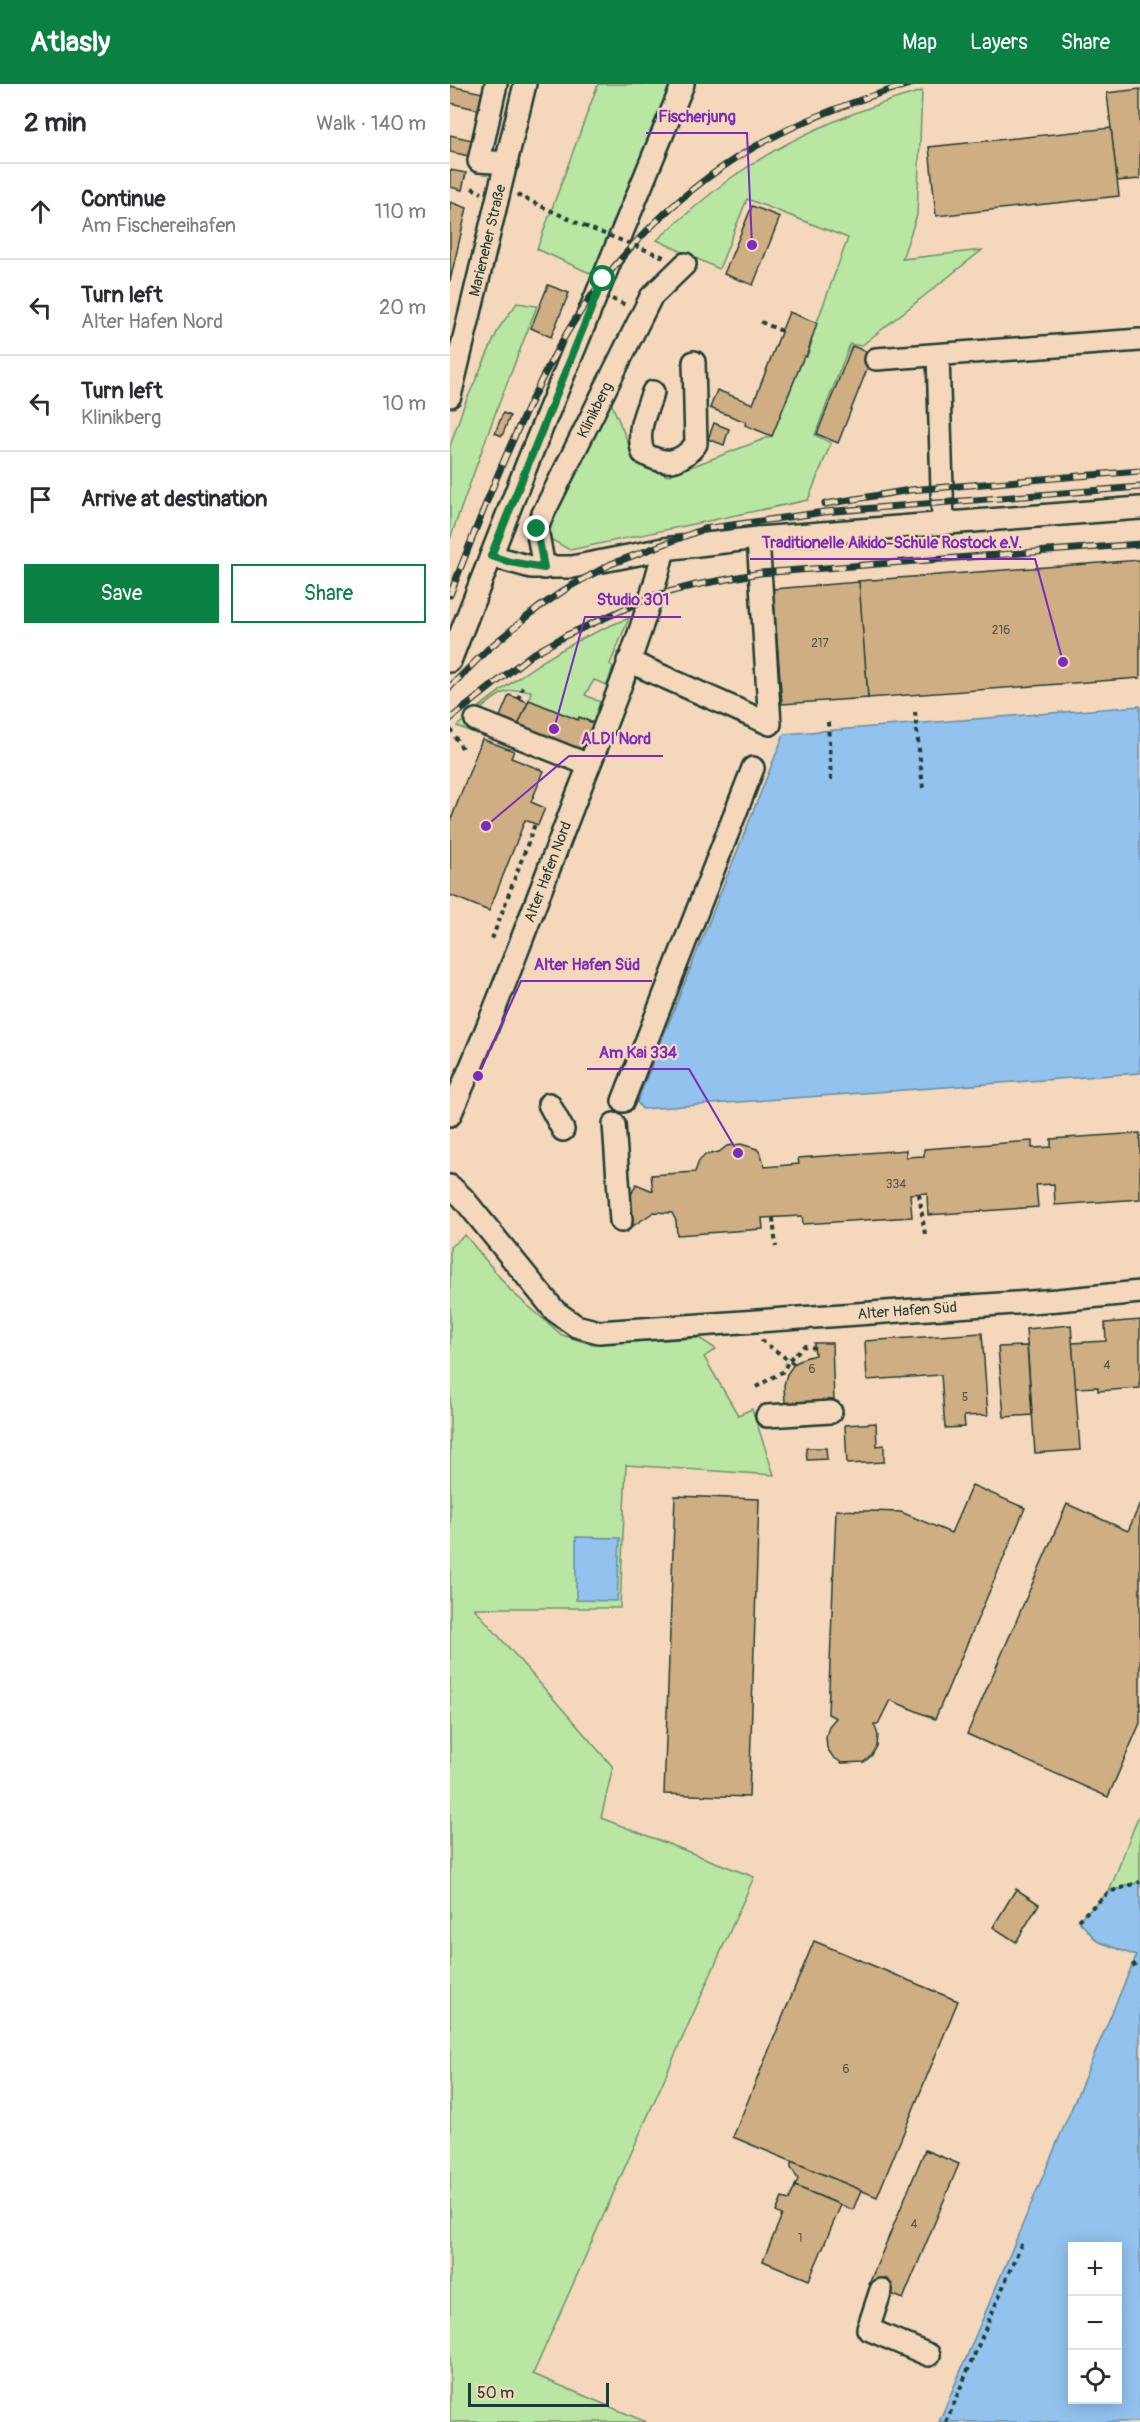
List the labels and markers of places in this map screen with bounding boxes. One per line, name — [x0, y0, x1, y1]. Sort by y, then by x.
callout: Fischerjung — [646, 99, 747, 133]
callout: Traditionelle Aikido-Schule Rostock e.V. — [750, 525, 1035, 559]
callout: Studio 301 — [585, 583, 681, 617]
callout: ALDI Nord — [569, 722, 663, 756]
callout: Alter Hafen Süd — [521, 947, 652, 981]
callout: Am Kai 334 — [587, 1035, 689, 1069]

